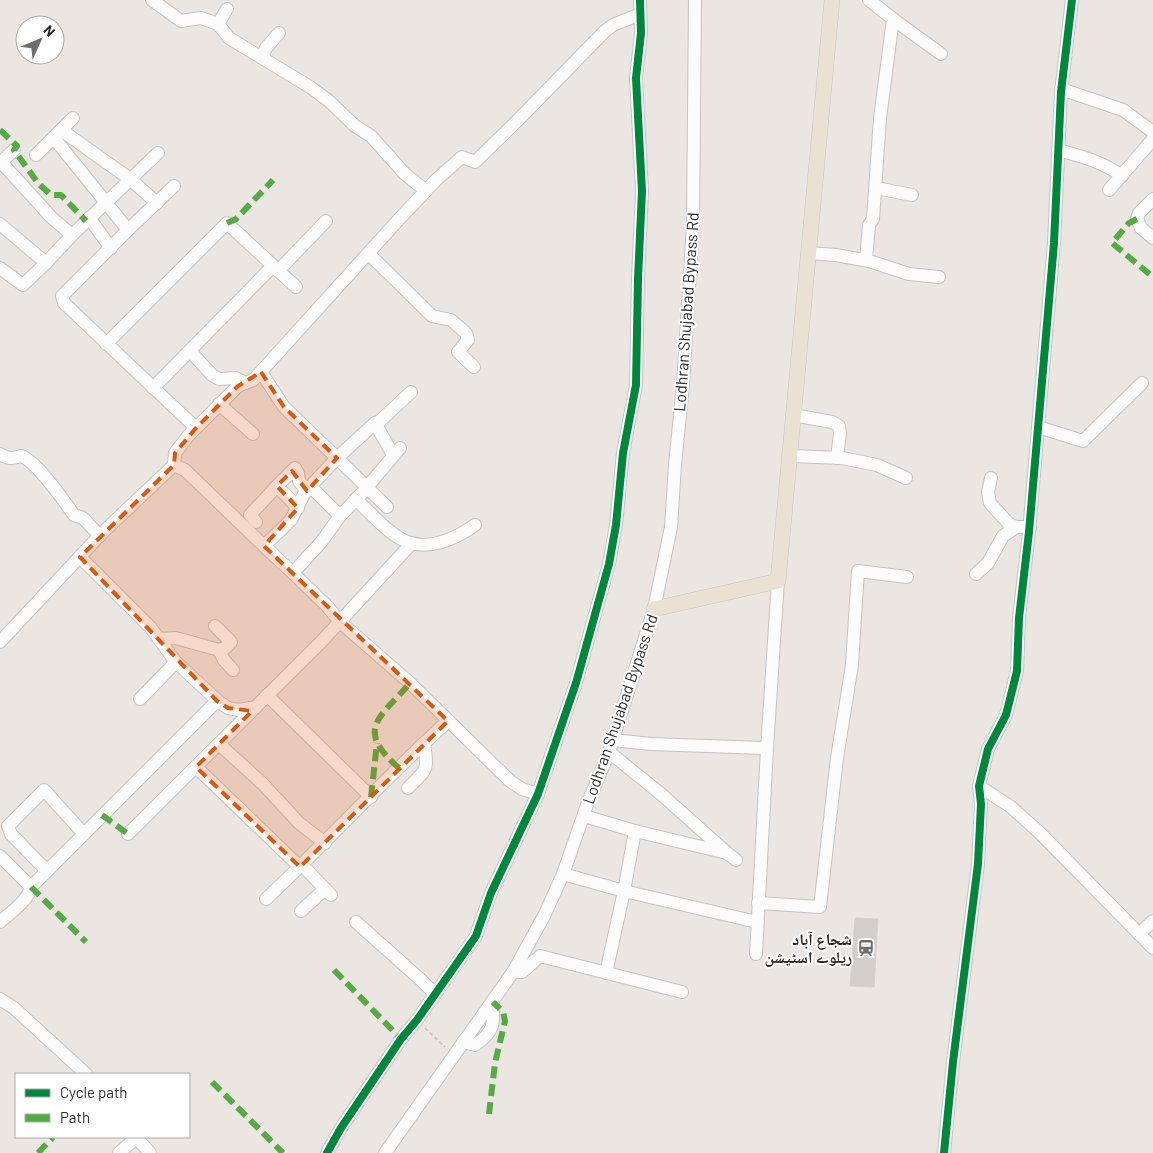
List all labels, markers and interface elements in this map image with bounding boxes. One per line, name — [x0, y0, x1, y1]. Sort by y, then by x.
north arrow — [15, 15, 65, 65]
text: N — [40, 21, 59, 40]
street label: Lodhran Shujabad Bypass Rd — [669, 212, 702, 412]
street label: Lodhran Shujabad Bypass Rd — [578, 611, 661, 806]
place label: شجاع آباد ریلوے اسٹیشن — [765, 929, 852, 967]
station icon: شجاع آباد ریلوے اسٹیشن — [856, 938, 876, 958]
legend — [15, 1073, 190, 1138]
text: Cycle path — [60, 1083, 127, 1101]
text: Path — [60, 1108, 90, 1126]

